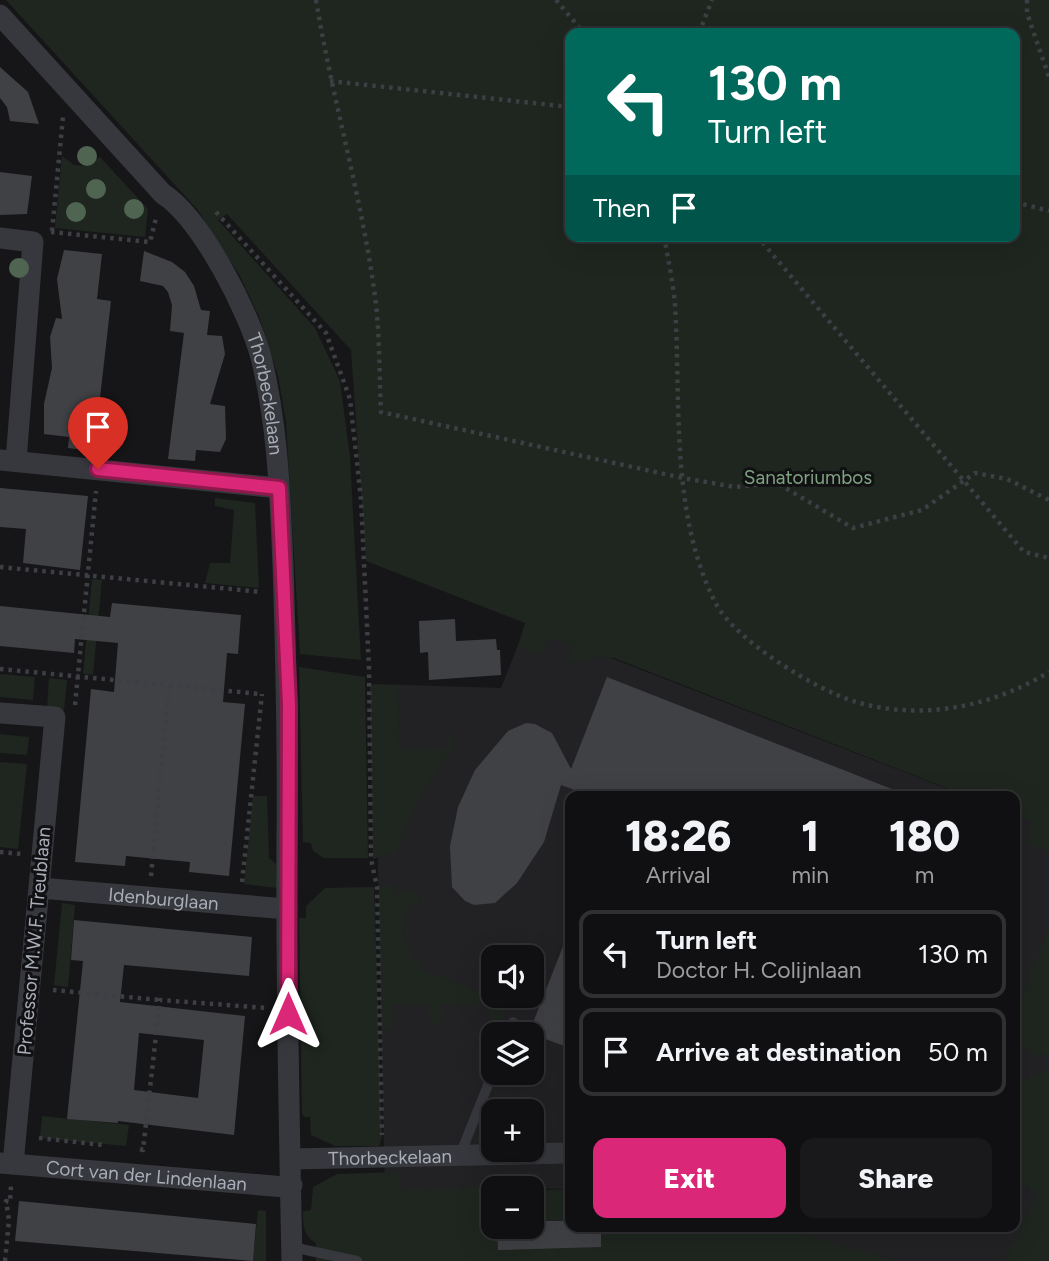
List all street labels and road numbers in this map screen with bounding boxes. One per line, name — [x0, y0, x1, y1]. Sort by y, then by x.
street label: Thorbeckelaan — [242, 330, 288, 456]
street label: Professor M.W.F. Treublaan — [13, 826, 55, 1056]
street label: Idenburglaan — [107, 882, 220, 915]
street label: Thorbeckelaan — [328, 1144, 452, 1170]
street label: Cort van der Lindenlaan — [45, 1155, 248, 1195]

